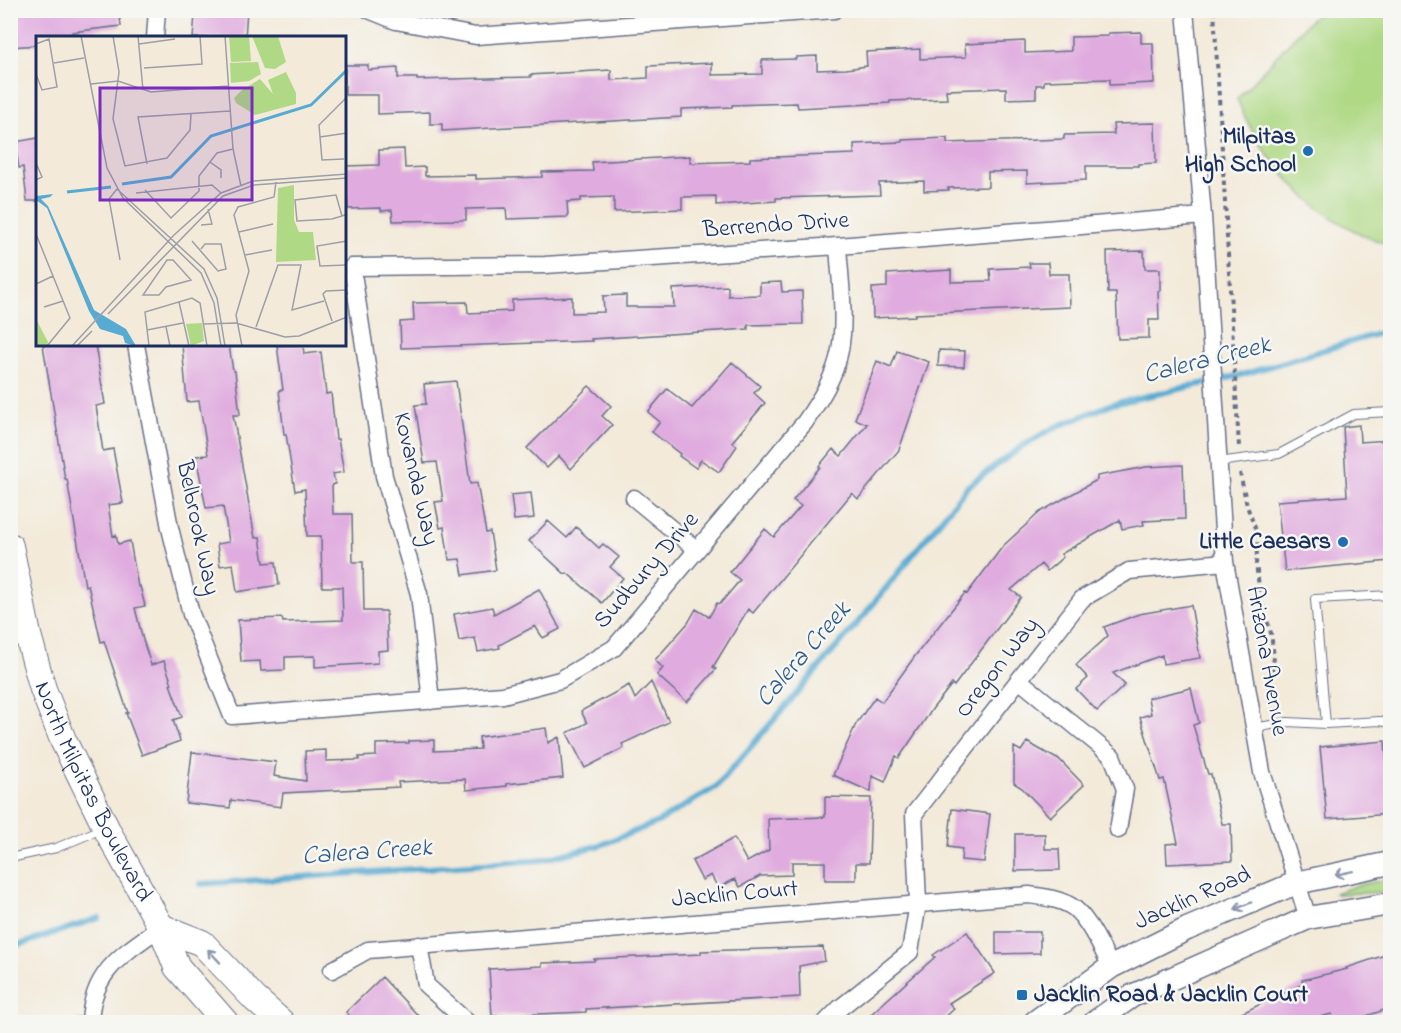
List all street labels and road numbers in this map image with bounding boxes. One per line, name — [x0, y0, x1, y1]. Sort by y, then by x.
street label: Berrendo Drive — [701, 203, 851, 249]
street label: Kovanda Way — [382, 409, 447, 549]
street label: Belbrook Way — [164, 457, 228, 599]
street label: Sudbury Drive — [586, 504, 709, 638]
street label: Arizona Avenue — [1236, 583, 1296, 739]
street label: Oregon Way — [947, 610, 1050, 727]
street label: North Milpitas Boulevard — [24, 676, 161, 909]
street label: Jacklin Road — [1129, 858, 1257, 940]
street label: Jacklin Court — [670, 872, 800, 918]

